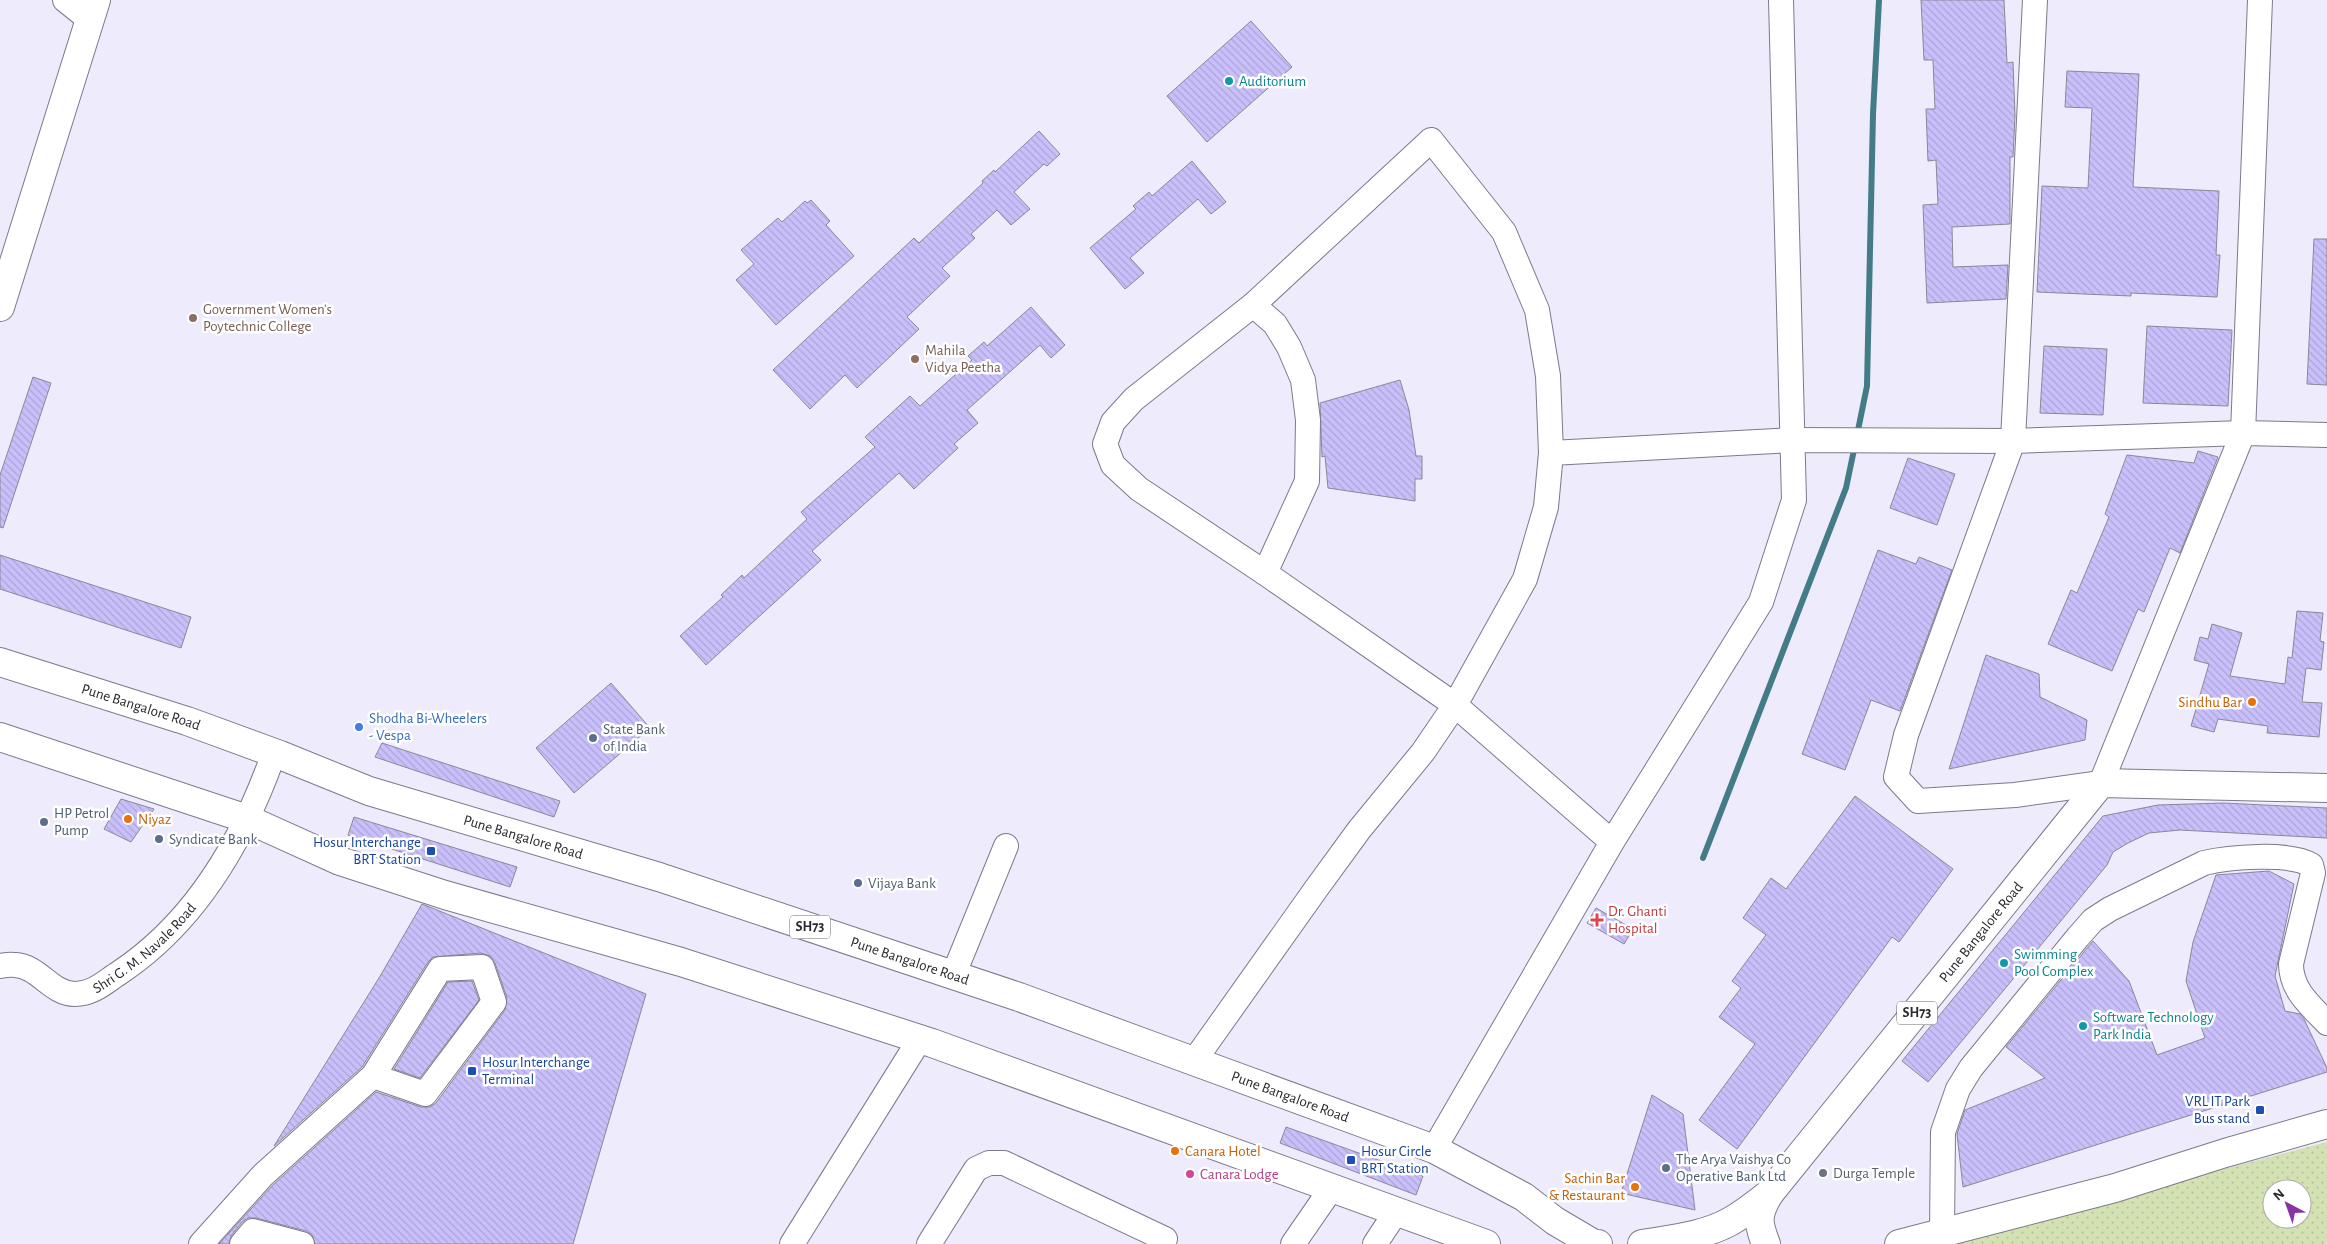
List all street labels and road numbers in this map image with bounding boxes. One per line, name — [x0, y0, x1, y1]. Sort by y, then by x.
street label: Pune Bangalore Road — [80, 681, 203, 733]
street label: Pune Bangalore Road — [462, 812, 585, 862]
street label: Pune Bangalore Road — [1936, 879, 2026, 985]
street label: Shri G. M. Navale Road — [90, 900, 199, 996]
road number: SH73 — [790, 916, 830, 939]
street label: Pune Bangalore Road — [849, 934, 971, 987]
road number: SH73 — [1897, 1001, 1937, 1024]
street label: Pune Bangalore Road — [1229, 1068, 1351, 1125]

